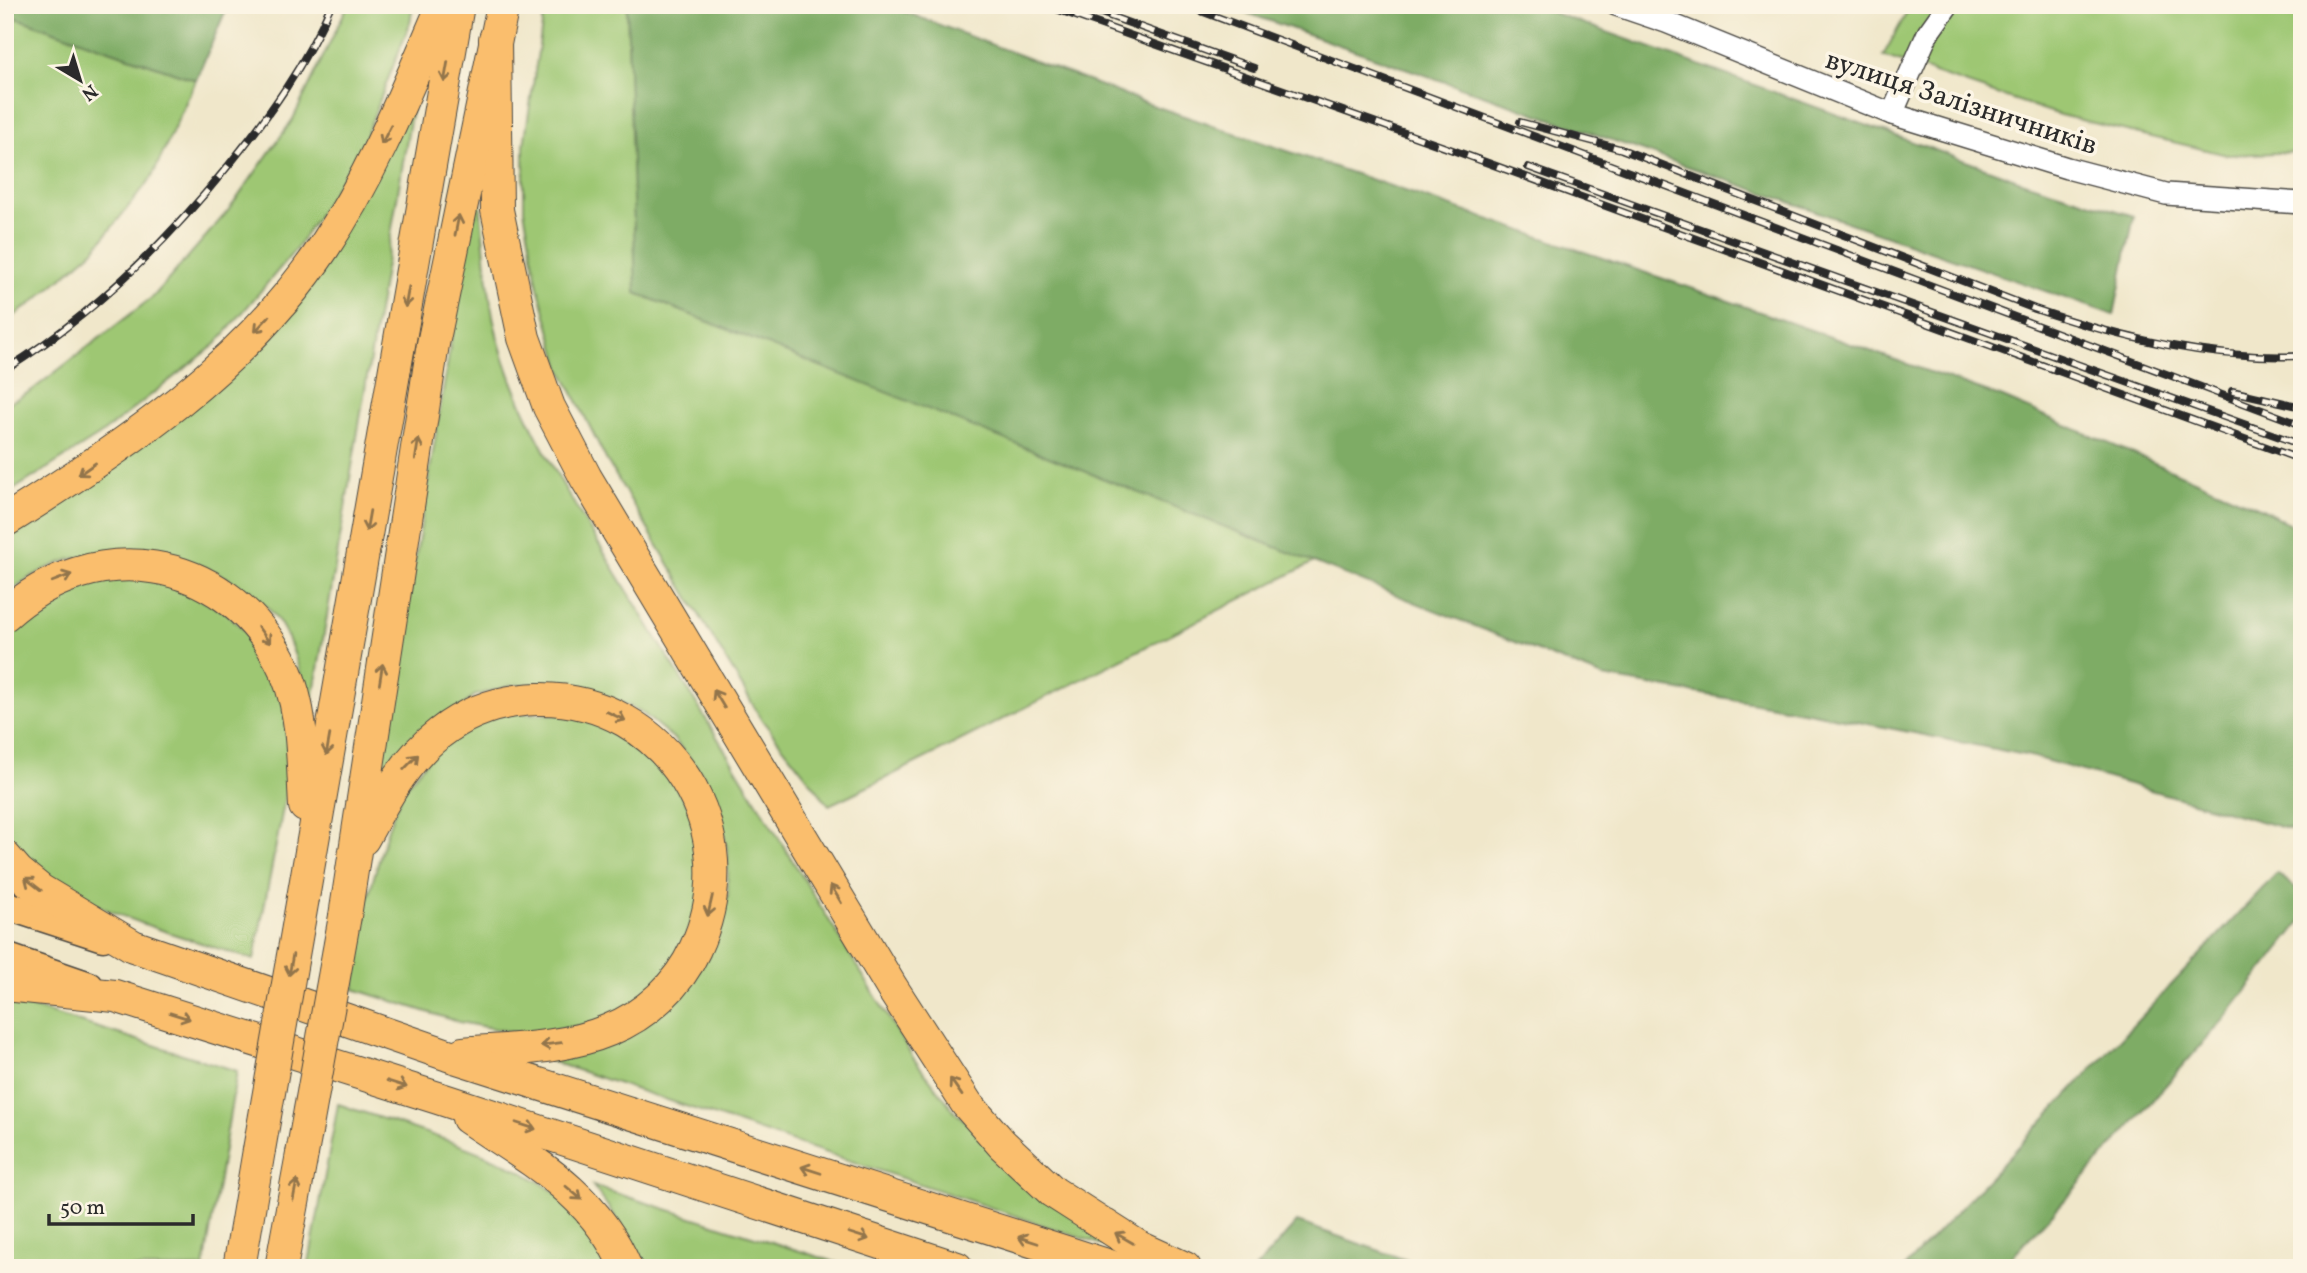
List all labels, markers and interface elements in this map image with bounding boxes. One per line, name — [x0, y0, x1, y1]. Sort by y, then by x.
street label: вулиця Залізничників — [1820, 41, 2102, 166]
north arrow — [46, 46, 116, 116]
one-way arrow — [439, 61, 453, 83]
text: N — [76, 77, 103, 106]
one-way arrow — [379, 124, 393, 145]
one-way arrow — [451, 214, 465, 237]
one-way arrow — [400, 285, 413, 307]
one-way arrow — [253, 315, 270, 332]
one-way arrow — [411, 438, 424, 461]
one-way arrow — [78, 462, 97, 476]
one-way arrow — [361, 509, 374, 532]
one-way arrow — [50, 571, 72, 584]
one-way arrow — [257, 625, 271, 644]
one-way arrow — [375, 663, 388, 686]
one-way arrow — [712, 689, 726, 709]
one-way arrow — [605, 710, 626, 723]
one-way arrow — [321, 733, 335, 756]
one-way arrow — [403, 754, 420, 771]
one-way arrow — [25, 877, 43, 892]
one-way arrow — [829, 885, 843, 905]
one-way arrow — [703, 894, 716, 916]
one-way arrow — [284, 953, 297, 976]
one-way arrow — [169, 1010, 191, 1023]
one-way arrow — [540, 1038, 562, 1051]
one-way arrow — [949, 1078, 963, 1097]
one-way arrow — [386, 1079, 408, 1092]
one-way arrow — [515, 1121, 537, 1134]
one-way arrow — [800, 1163, 822, 1176]
one-way arrow — [289, 1179, 302, 1202]
scale bar — [49, 1182, 192, 1226]
one-way arrow — [565, 1185, 583, 1201]
text: 50 m — [60, 1194, 105, 1223]
one-way arrow — [848, 1230, 870, 1243]
one-way arrow — [1114, 1231, 1134, 1245]
one-way arrow — [1017, 1232, 1039, 1245]

